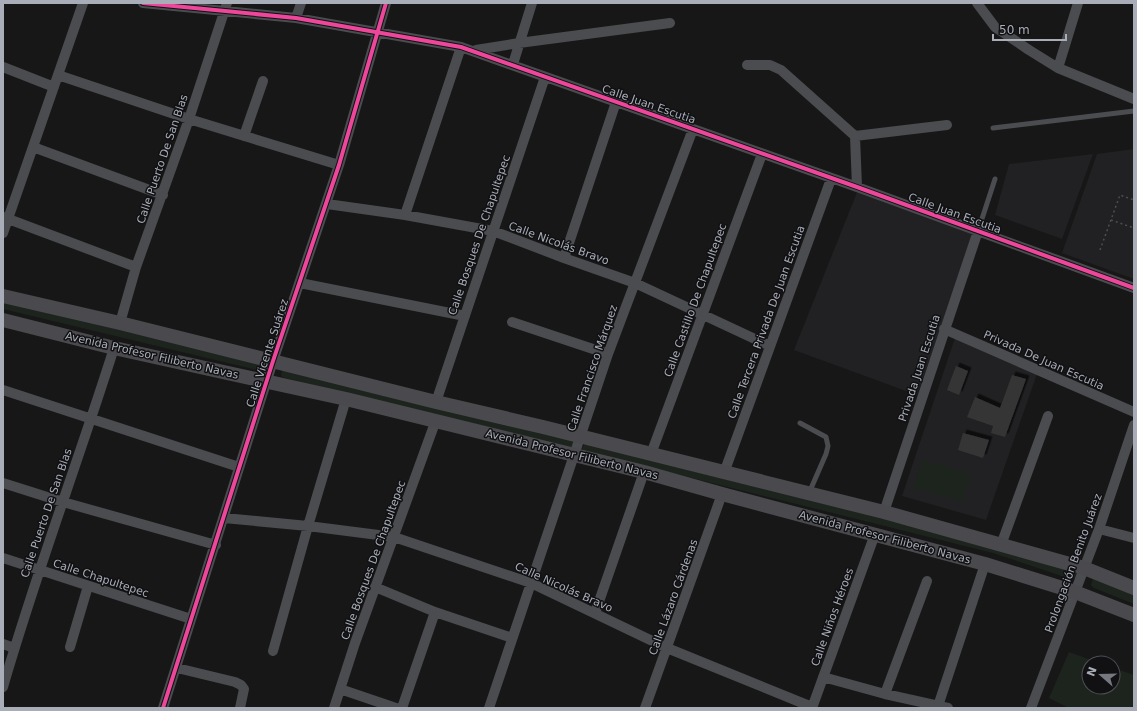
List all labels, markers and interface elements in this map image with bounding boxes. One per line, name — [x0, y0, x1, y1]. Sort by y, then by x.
scale bar — [993, 16, 1066, 42]
text: 50 m — [999, 23, 1030, 37]
street label: Calle Juan Escutia — [600, 82, 697, 127]
street label: Calle Puerto De San Blas — [134, 92, 191, 226]
street label: Calle Bosques De Chapultepec — [446, 153, 513, 317]
street label: Calle Juan Escutia — [907, 191, 1003, 236]
street label: Calle Nicolás Bravo — [507, 219, 611, 268]
street label: Calle Castillo De Chapultepec — [662, 222, 729, 379]
street label: Calle Tercera Privada De Juan Escutia — [725, 224, 808, 421]
street label: Calle Vicente Suárez — [244, 297, 291, 409]
street label: Calle Francisco Márquez — [565, 303, 620, 433]
street label: Privada Juan Escutia — [896, 313, 943, 423]
street label: Privada De Juan Escutia — [982, 328, 1106, 393]
street label: Avenida Profesor Filiberto Navas — [64, 329, 240, 382]
street label: Avenida Profesor Filiberto Navas — [484, 427, 660, 482]
street label: Calle Puerto De San Blas — [18, 446, 75, 580]
street label: Calle Bosques De Chapultepec — [338, 479, 408, 642]
street label: Prolongación Benito Juárez — [1042, 492, 1105, 634]
street label: Avenida Profesor Filiberto Navas — [797, 508, 973, 567]
street label: Calle Lázaro Cárdenas — [646, 537, 701, 657]
street label: Calle Chapultepec — [51, 557, 150, 600]
street label: Calle Nicolás Bravo — [513, 560, 615, 615]
street label: Calle Niños Héroes — [809, 566, 856, 668]
north arrow — [1081, 655, 1121, 695]
text: N — [1084, 665, 1100, 678]

